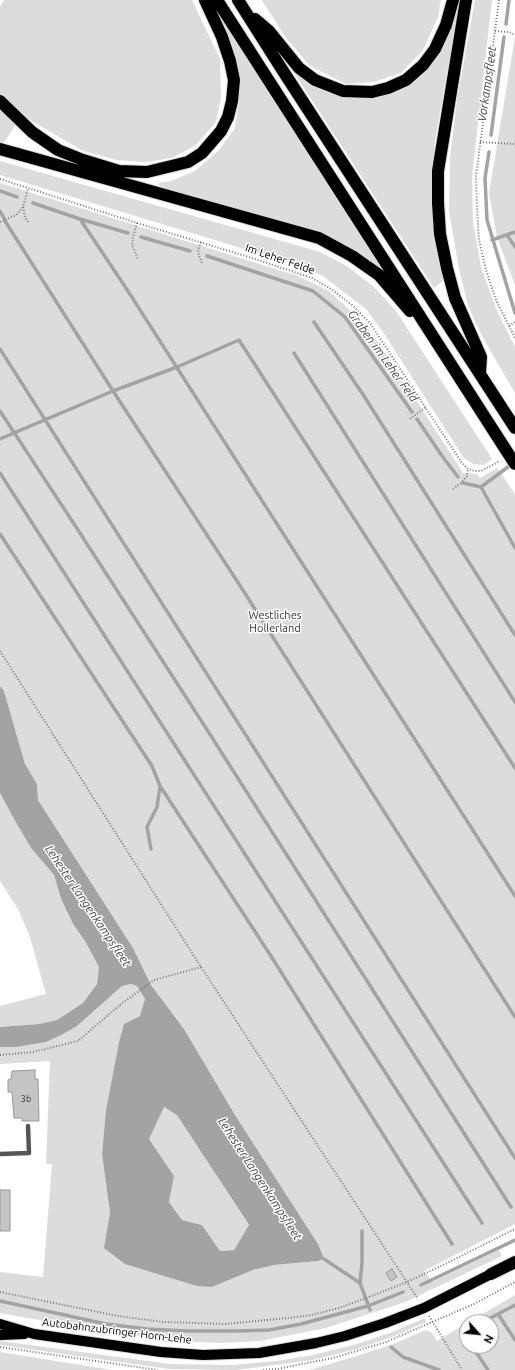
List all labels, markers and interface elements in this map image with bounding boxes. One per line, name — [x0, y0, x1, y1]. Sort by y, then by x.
water label: Vorkampsfleet — [475, 45, 499, 123]
street label: Im Leher Felde — [243, 241, 317, 277]
water label: Graben im Leher Feld — [345, 307, 421, 405]
park label: Westliches Hollerland — [249, 608, 301, 634]
water label: Lehester Langenkampsfleet — [42, 843, 134, 969]
house number: 3b — [21, 1094, 31, 1104]
water label: Lehester Langenkampsfleet — [215, 1115, 305, 1243]
north arrow — [459, 1314, 499, 1354]
street label: Autobahnzubringer Horn-Lehe — [41, 1315, 193, 1347]
text: N — [482, 1333, 496, 1345]

